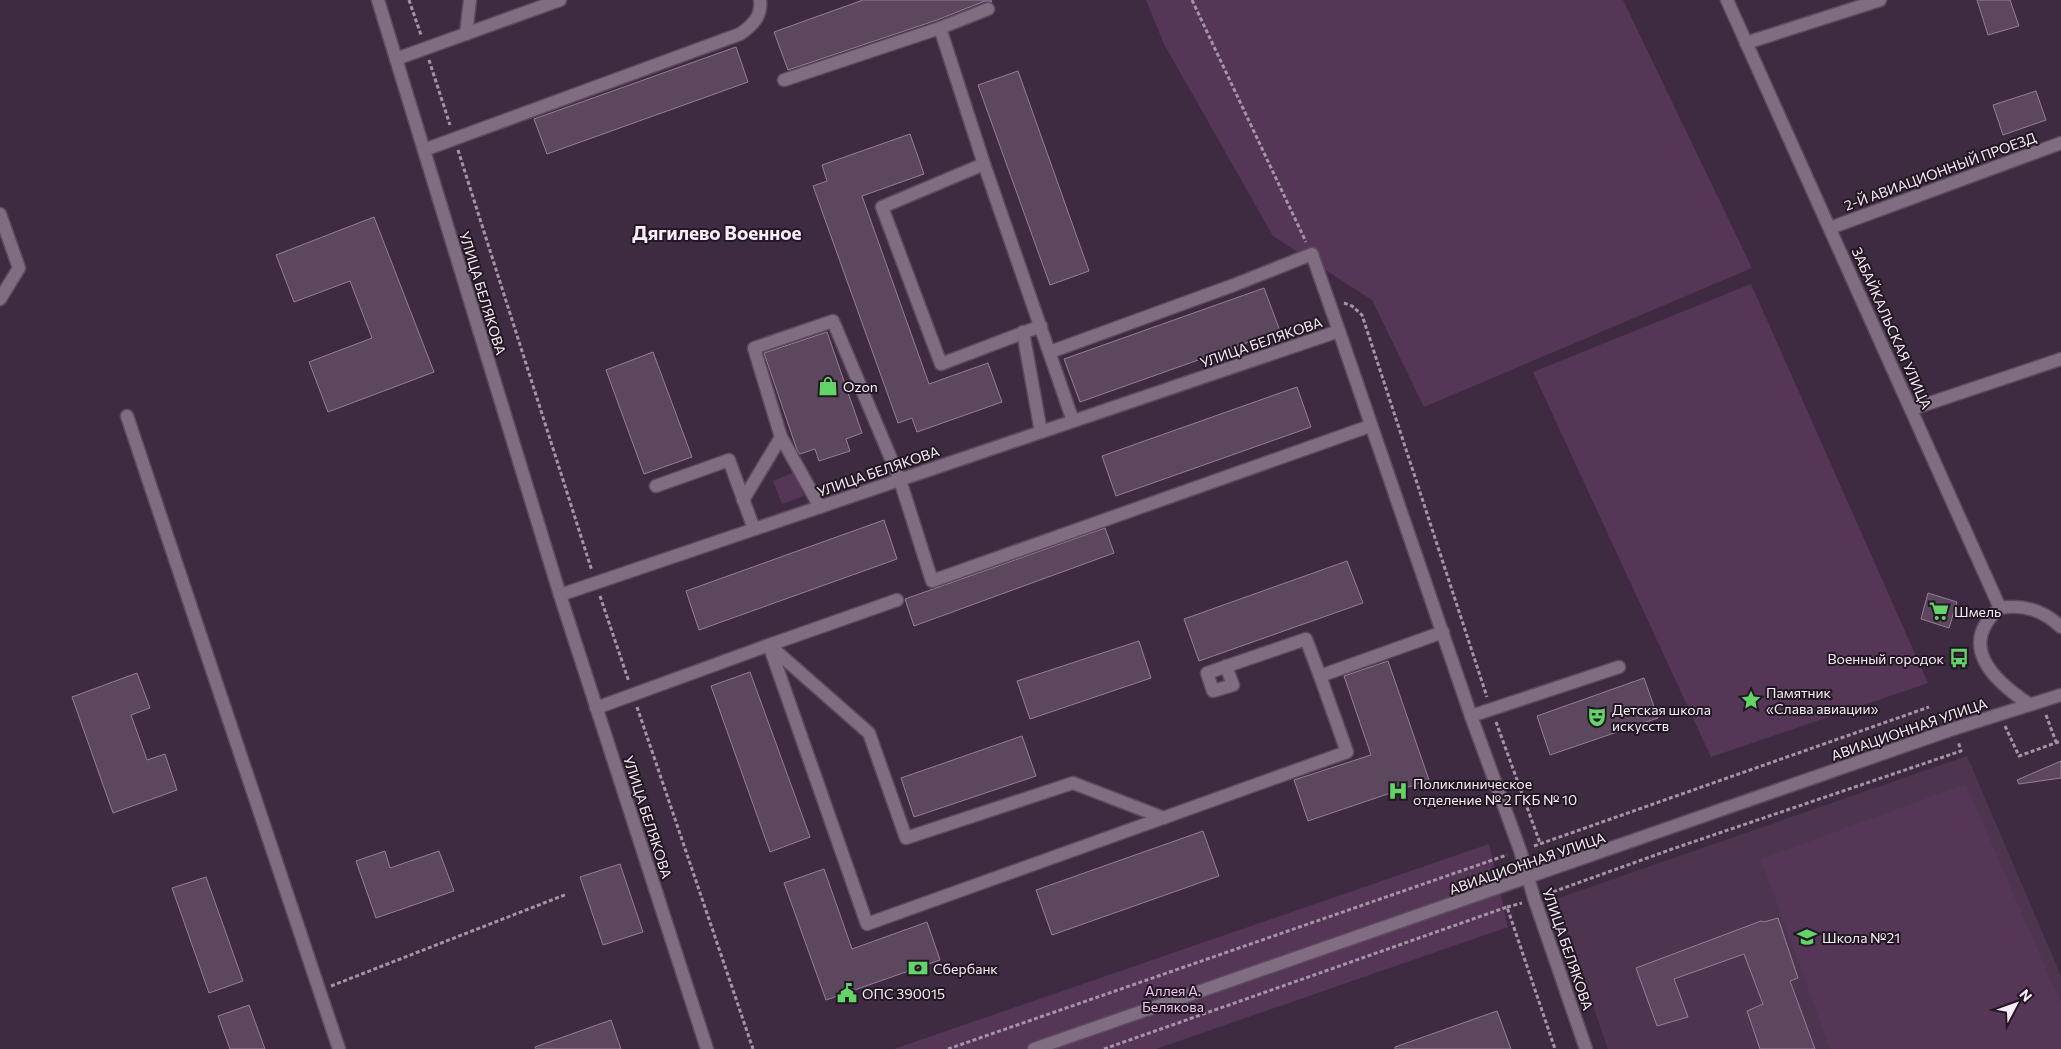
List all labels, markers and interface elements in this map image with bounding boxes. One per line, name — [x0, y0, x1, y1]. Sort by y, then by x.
street label: 2-Й АВИАЦИОННЫЙ ПРОЕЗД — [1842, 128, 2038, 214]
district label: Дягилево Военное — [632, 221, 802, 244]
street label: УЛИЦА БЕЛЯКОВА — [456, 229, 510, 357]
street label: ЗАБАЙКАЛЬСКАЯ УЛИЦА — [1849, 244, 1936, 412]
street label: УЛИЦА БЕЛЯКОВА — [1198, 313, 1325, 371]
shop icon: Ozon — [817, 375, 839, 397]
place label: Ozon — [843, 378, 878, 395]
street label: УЛИЦА БЕЛЯКОВА — [815, 442, 942, 500]
supermarket icon: Шмель — [1928, 600, 1950, 622]
place label: Шмель — [1954, 603, 2001, 620]
bus stop icon: Военный городок — [1948, 647, 1970, 669]
place label: Военный городок — [1827, 650, 1944, 667]
place label: Памятник «Слава авиации» — [1766, 684, 1878, 717]
place icon: Памятник «Слава авиации» — [1740, 689, 1762, 711]
street label: АВИАЦИОННАЯ УЛИЦА — [1829, 694, 1990, 764]
place label: Детская школа искусств — [1612, 701, 1711, 734]
theatre icon: Детская школа искусств — [1586, 706, 1608, 728]
street label: УЛИЦА БЕЛЯКОВА — [620, 753, 676, 881]
place label: Поликлиническое отделение № 2 ГКБ № 10 — [1413, 775, 1577, 808]
hospital icon: Поликлиническое отделение № 2 ГКБ № 10 — [1387, 780, 1409, 802]
street label: АВИАЦИОННАЯ УЛИЦА — [1447, 828, 1608, 898]
street label: УЛИЦА БЕЛЯКОВА — [1539, 886, 1597, 1013]
school or university icon: Школа №21 — [1796, 926, 1818, 948]
place label: Школа №21 — [1822, 929, 1900, 946]
bank icon: Сбербанк — [907, 957, 929, 979]
place label: Сбербанк — [933, 960, 998, 977]
north arrow — [1991, 979, 2041, 1029]
public building icon: ОПС 390015 — [836, 982, 858, 1004]
park label: Аллея А. Белякова — [1142, 982, 1204, 1015]
place label: ОПС 390015 — [862, 985, 945, 1002]
text: N — [2016, 986, 2036, 1005]

